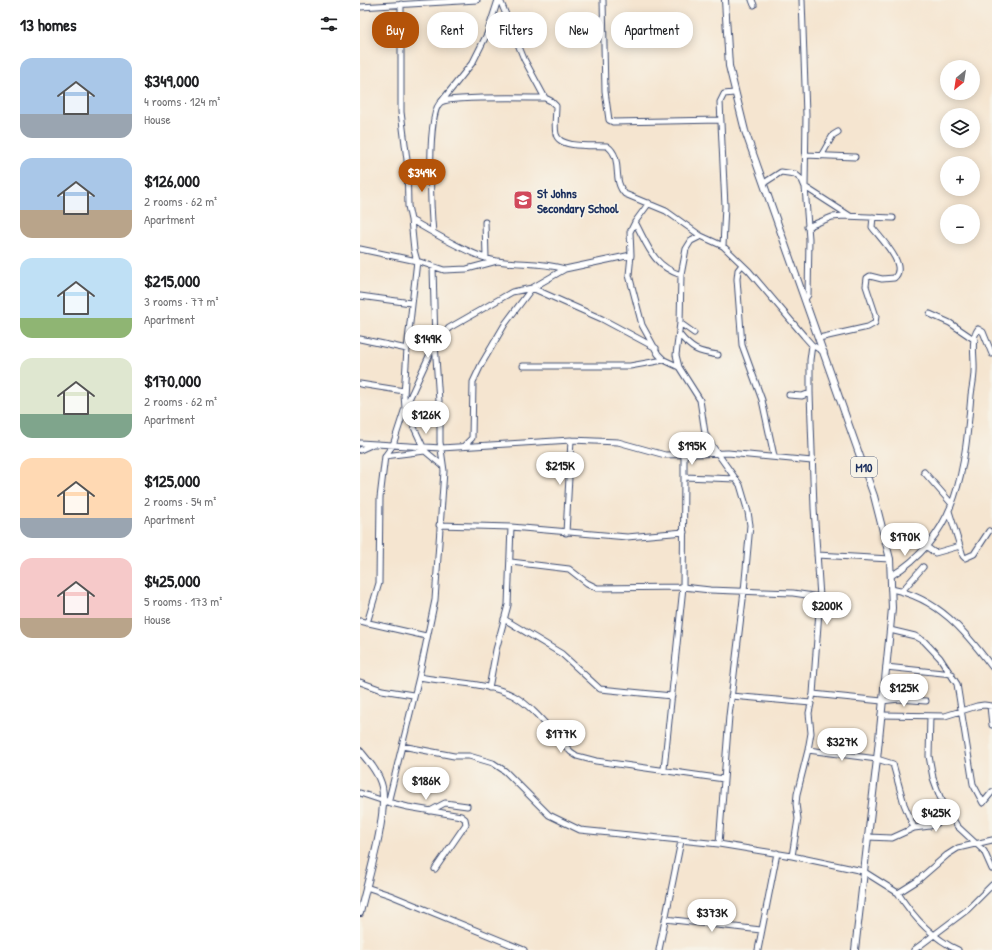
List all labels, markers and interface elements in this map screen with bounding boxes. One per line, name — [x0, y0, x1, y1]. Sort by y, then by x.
chip: Buy — [372, 12, 419, 48]
chip: Rent — [427, 12, 478, 48]
chip: Filters — [486, 12, 547, 48]
chip: New — [555, 12, 603, 48]
chip: Apartment — [611, 12, 693, 48]
text: 13 homes — [20, 13, 77, 36]
icon: filters — [318, 13, 340, 35]
north arrow — [940, 60, 980, 100]
map controls — [940, 60, 980, 244]
text: $349,000 — [144, 69, 199, 92]
icon: home — [52, 74, 100, 122]
text: 4 rooms · 124 m² — [144, 92, 220, 110]
button: layers — [940, 108, 980, 148]
text: House — [144, 110, 171, 128]
button: + — [940, 156, 980, 196]
pin: $349K — [394, 159, 450, 193]
text: $349K — [408, 163, 436, 181]
text: $126,000 — [144, 169, 200, 192]
icon: home — [52, 174, 100, 222]
place label: St Johns Secondary School — [537, 184, 619, 218]
school or university icon: St Johns Secondary School — [512, 189, 534, 211]
text: 2 rooms · 62 m² — [144, 192, 217, 210]
button: − — [940, 204, 980, 244]
text: Apartment — [144, 210, 195, 228]
text: $215,000 — [144, 269, 200, 292]
icon: home — [52, 274, 100, 322]
text: 3 rooms · 77 m² — [144, 292, 218, 310]
text: Apartment — [144, 310, 195, 328]
pin: $149K — [400, 325, 456, 359]
text: $149K — [414, 329, 442, 347]
text: $170,000 — [144, 369, 201, 392]
icon: home — [52, 374, 100, 422]
text: 2 rooms · 62 m² — [144, 392, 217, 410]
pin: $126K — [398, 401, 454, 435]
text: $126K — [411, 405, 441, 423]
text: Apartment — [144, 410, 195, 428]
pin: $195K — [664, 432, 720, 466]
text: $195K — [678, 436, 706, 454]
pin: $215K — [532, 452, 588, 486]
text: $215K — [545, 456, 575, 474]
road number: M10 — [851, 457, 877, 477]
text: $125,000 — [144, 469, 200, 492]
icon: home — [52, 474, 100, 522]
text: 2 rooms · 54 m² — [144, 492, 216, 510]
text: Apartment — [144, 510, 195, 528]
pin: $170K — [877, 523, 933, 557]
text: $170K — [890, 527, 920, 545]
text: $425,000 — [144, 569, 200, 592]
icon: home — [52, 574, 100, 622]
text: 5 rooms · 173 m² — [144, 592, 222, 610]
pin: $200K — [799, 592, 855, 626]
text: $200K — [811, 596, 843, 614]
text: House — [144, 610, 171, 628]
pin: $125K — [876, 674, 932, 708]
text: $125K — [889, 678, 919, 696]
pin: $177K — [533, 720, 589, 754]
text: $177K — [546, 724, 576, 742]
pin: $327K — [814, 728, 870, 762]
text: $327K — [826, 732, 858, 750]
pin: $186K — [398, 767, 454, 801]
text: $186K — [412, 771, 440, 789]
pin: $425K — [908, 799, 964, 833]
text: $425K — [921, 803, 951, 821]
pin: $373K — [684, 899, 740, 933]
text: $373K — [696, 903, 728, 921]

